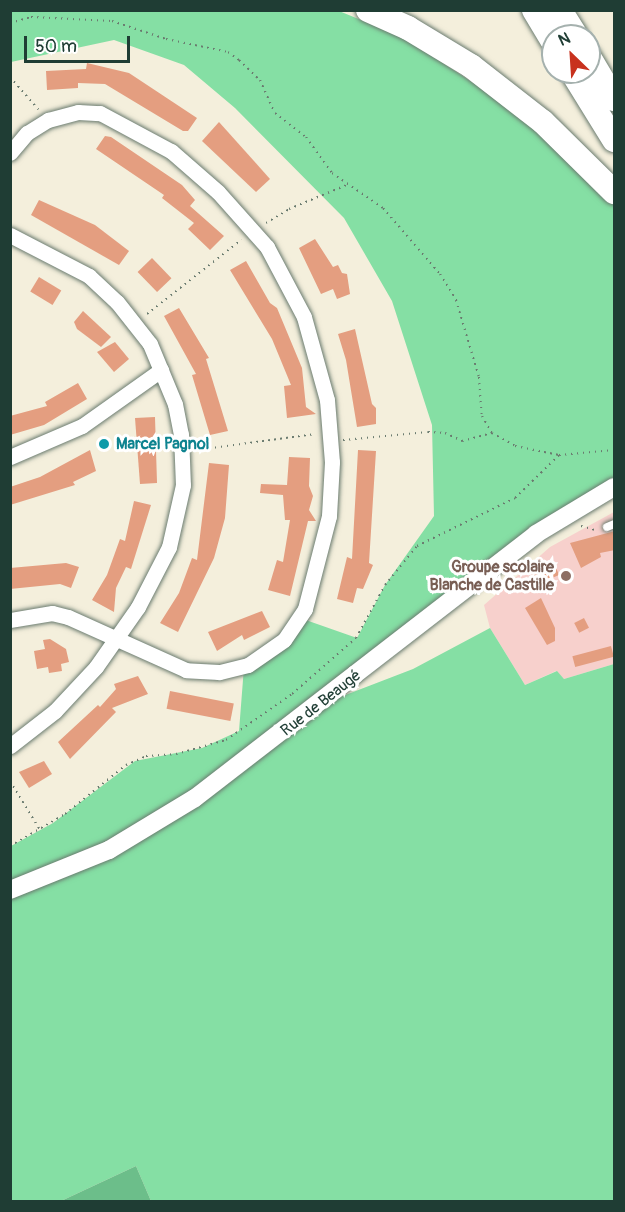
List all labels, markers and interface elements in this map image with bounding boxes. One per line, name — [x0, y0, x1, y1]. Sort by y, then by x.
scale bar — [27, 24, 134, 62]
north arrow — [541, 24, 601, 84]
text: N — [555, 28, 573, 51]
text: 50 m — [35, 35, 77, 58]
place label: Marcel Pagnol — [116, 434, 209, 454]
marker: Marcel Pagnol — [97, 437, 111, 451]
place label: Groupe scolaire Blanche de Castille — [430, 557, 554, 595]
marker: Groupe scolaire Blanche de Castille — [559, 569, 573, 583]
street label: Rue de Beaugé — [277, 666, 365, 740]

